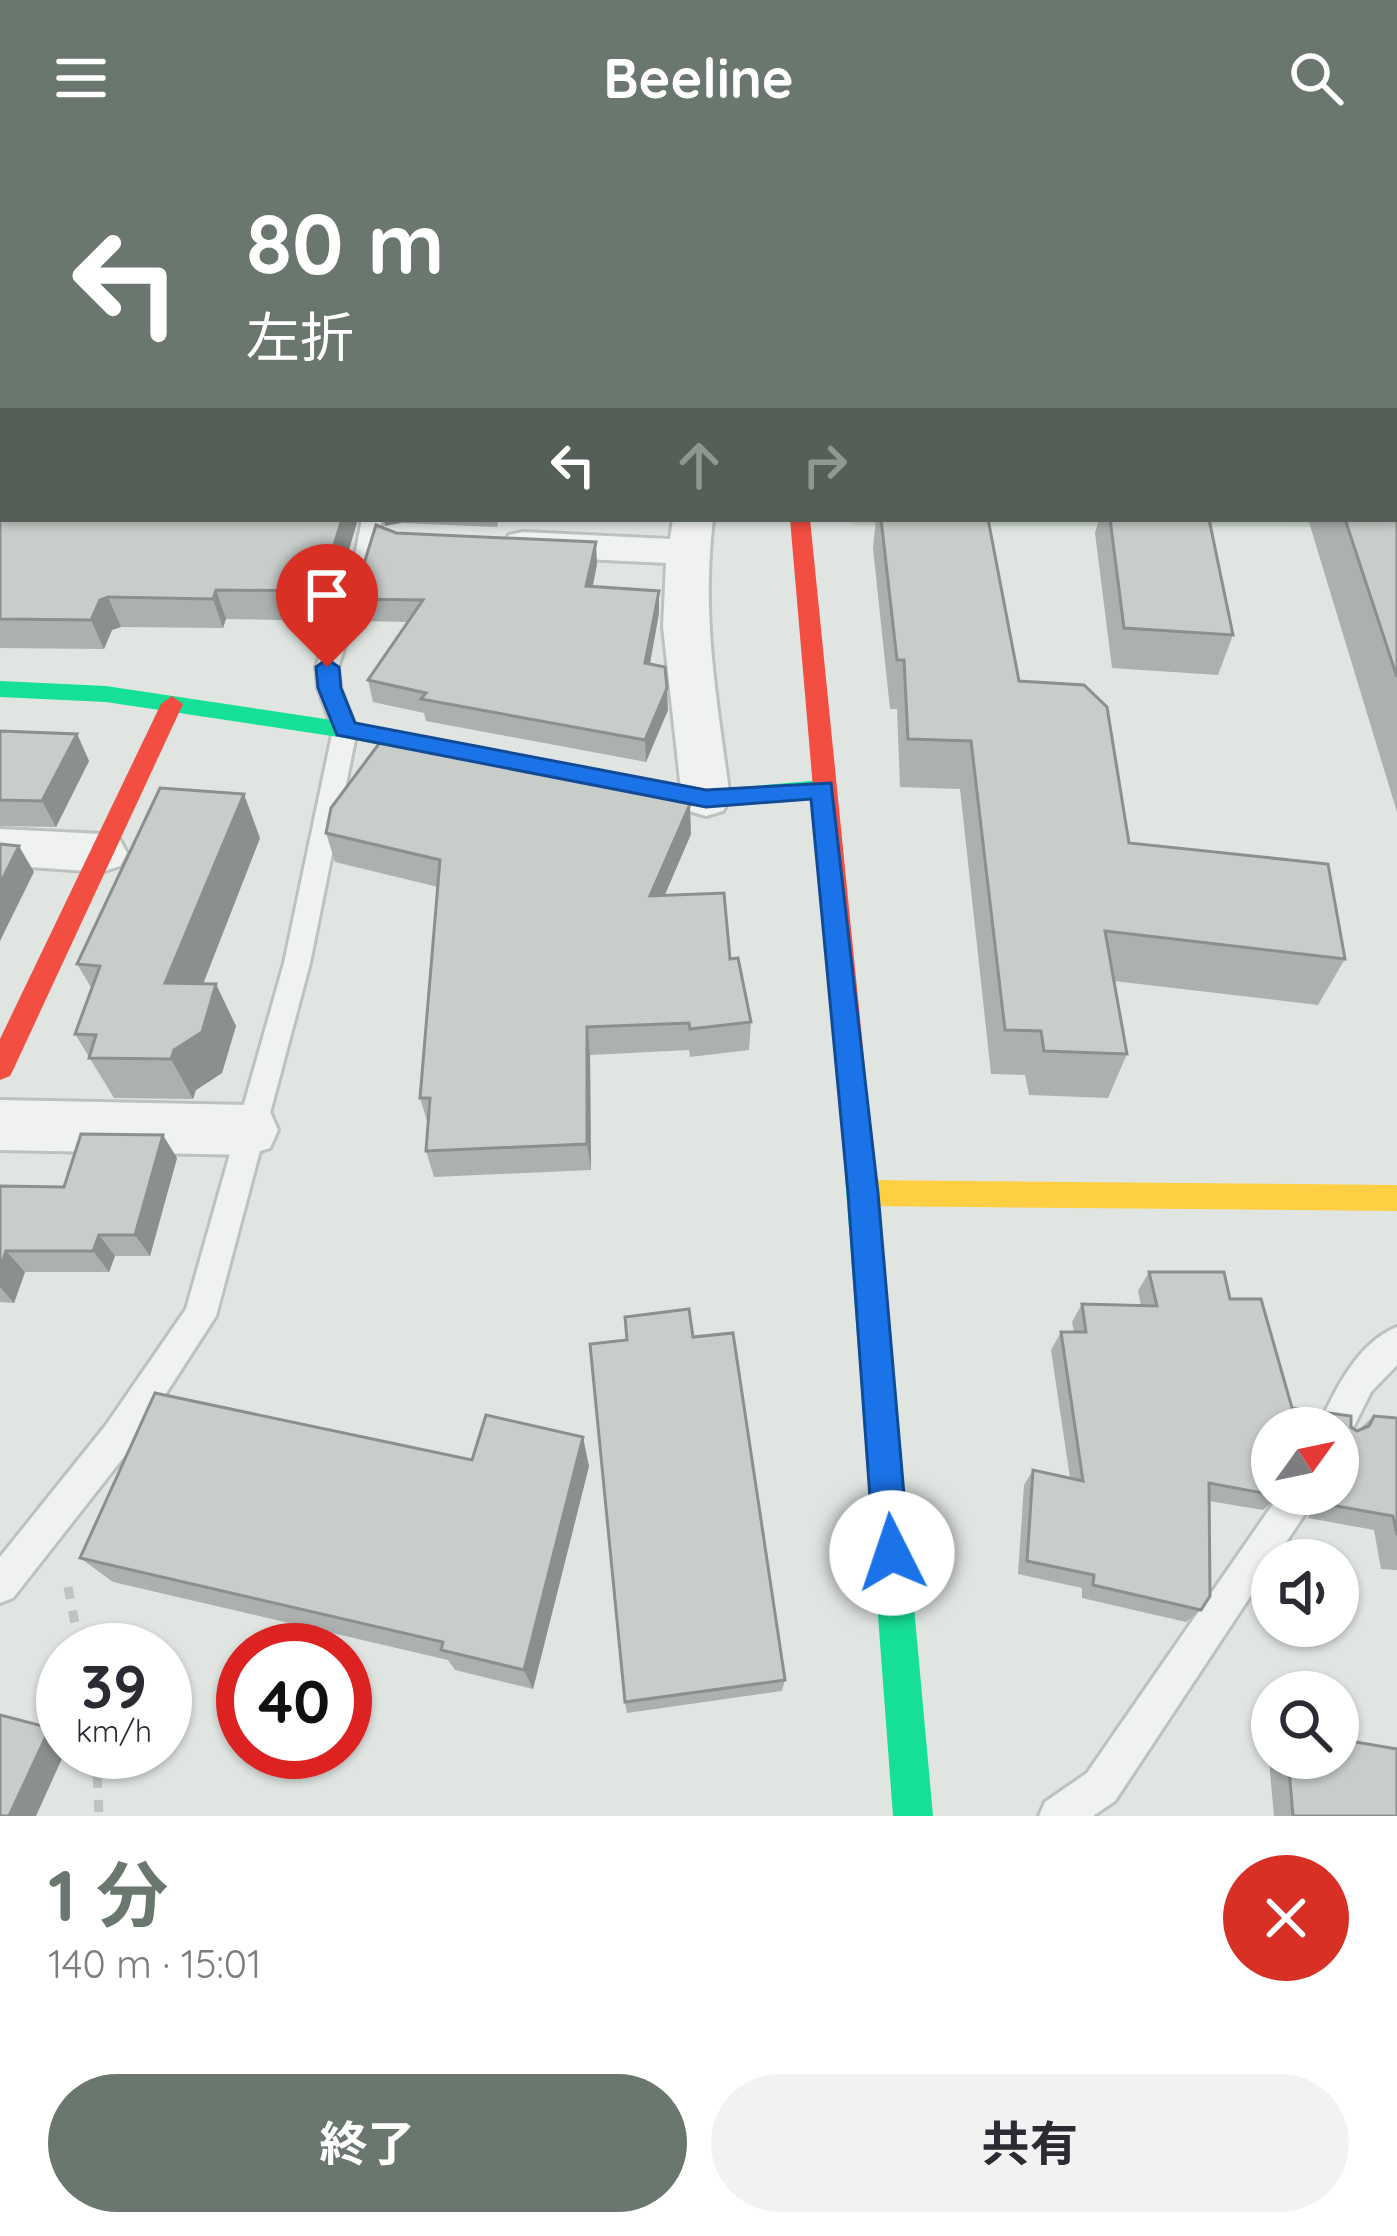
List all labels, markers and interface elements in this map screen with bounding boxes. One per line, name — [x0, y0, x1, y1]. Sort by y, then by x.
text: Beeline — [603, 44, 794, 112]
icon: menu — [48, 45, 114, 111]
icon: search — [1283, 45, 1349, 111]
text: 80 m — [246, 190, 445, 295]
icon: left — [48, 204, 204, 360]
text: 左折 — [246, 303, 354, 371]
icon: left — [540, 432, 606, 498]
icon: ahead — [666, 432, 732, 498]
icon: right — [792, 432, 858, 498]
pin — [276, 544, 378, 667]
icon: arrive — [294, 562, 360, 628]
north arrow — [1251, 1407, 1359, 1515]
map controls — [1251, 1407, 1359, 1779]
position arrow — [829, 1490, 955, 1616]
button: sound — [1251, 1539, 1359, 1647]
speed limit sign: 40 — [216, 1623, 372, 1779]
text: 39 — [81, 1648, 147, 1723]
button: search — [1251, 1671, 1359, 1779]
text: km/h — [76, 1712, 152, 1750]
text: 1 分 — [48, 1849, 168, 1939]
button: close — [1223, 1855, 1349, 1981]
text: 140 m · 15:01 — [48, 1939, 261, 1988]
button: 終了 — [48, 2074, 687, 2212]
button: 共有 — [711, 2074, 1349, 2212]

